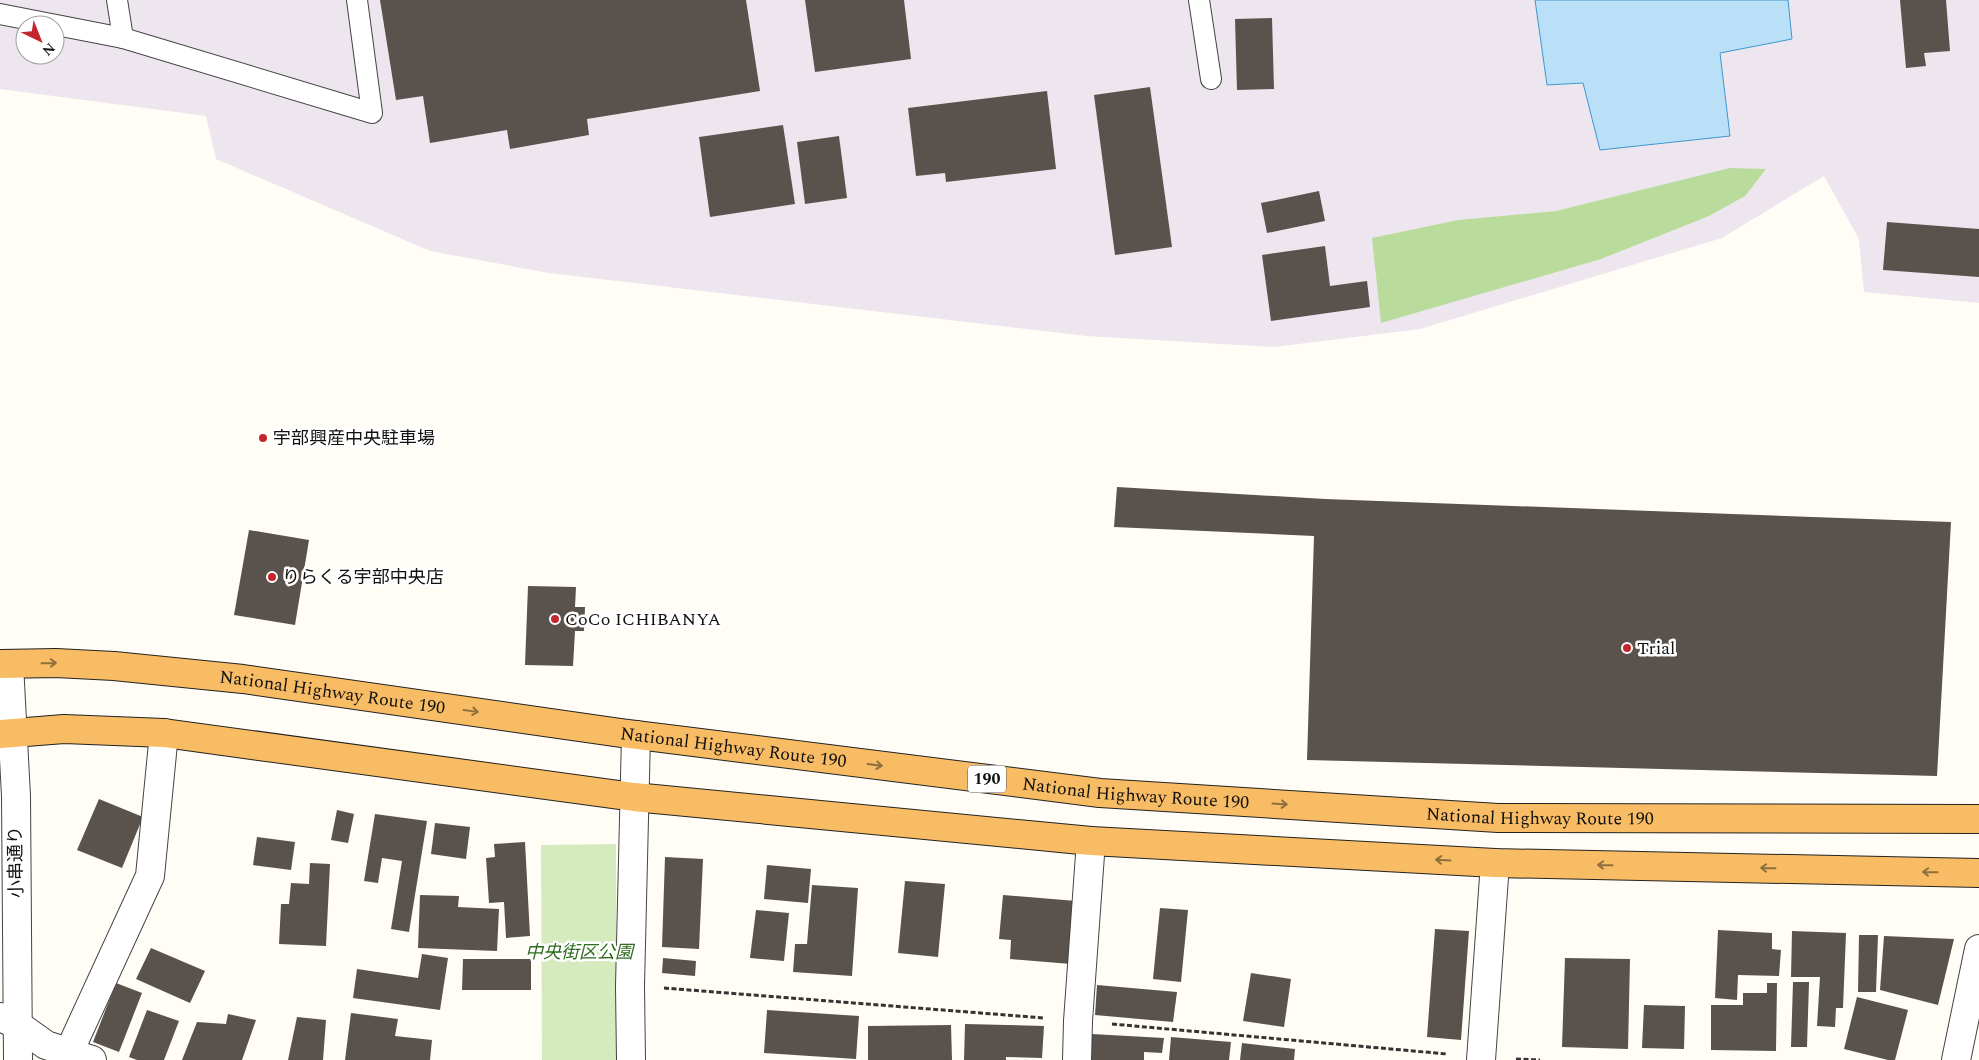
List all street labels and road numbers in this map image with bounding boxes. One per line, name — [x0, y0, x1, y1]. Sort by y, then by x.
street label: National Highway Route 190 — [218, 663, 447, 721]
street label: National Highway Route 190 — [619, 720, 848, 775]
road number: 190 — [968, 766, 1006, 792]
street label: National Highway Route 190 — [1021, 770, 1250, 816]
street label: National Highway Route 190 — [1425, 800, 1654, 832]
street label: 小串通り — [2, 826, 30, 898]

